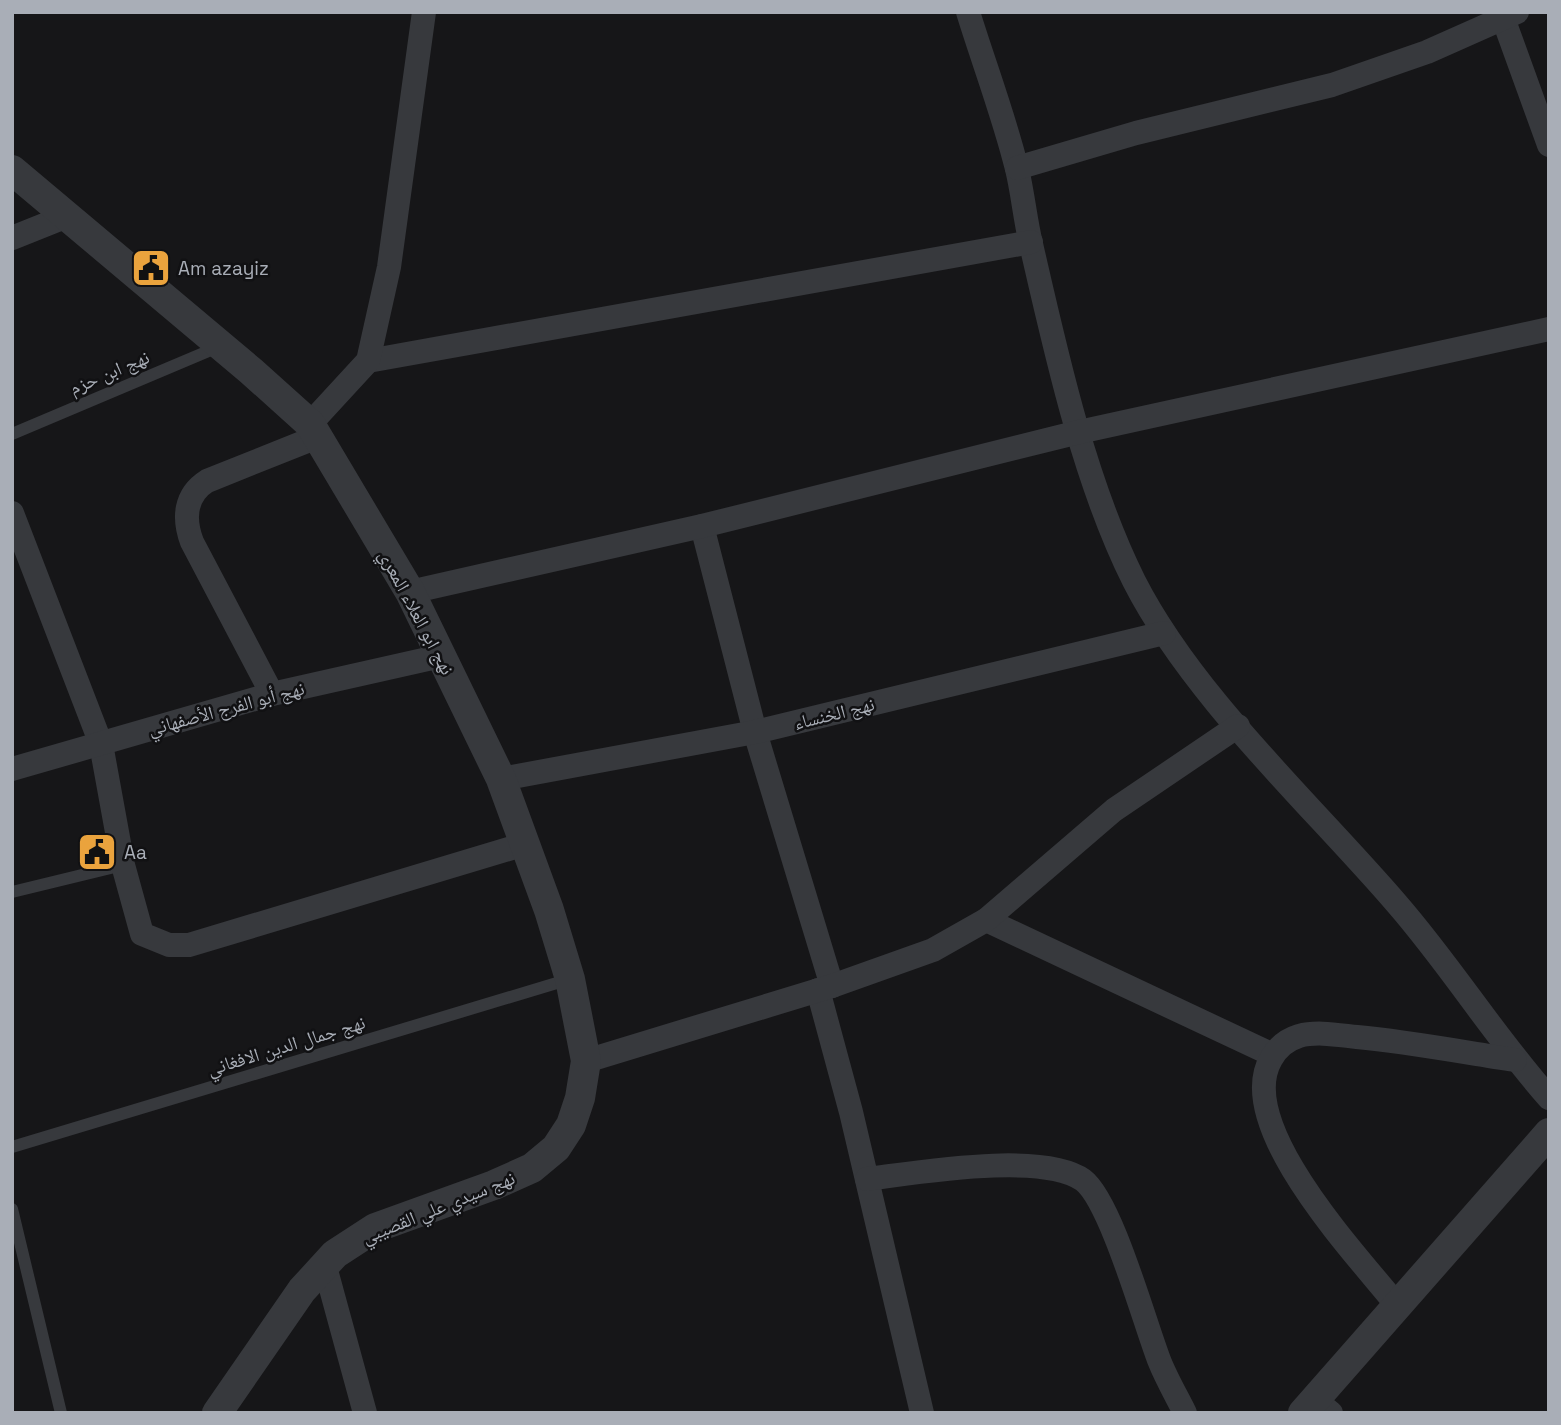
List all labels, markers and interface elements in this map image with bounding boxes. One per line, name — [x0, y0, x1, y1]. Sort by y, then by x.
public building icon: Am azayiz — [130, 247, 172, 289]
place label: Am azayiz — [178, 256, 269, 281]
street label: نهج ابن حزم — [65, 344, 154, 401]
street label: نهج ابو العلاء المعري — [371, 545, 460, 681]
street label: نهج أبو الفرج الأصفهاني — [145, 676, 308, 744]
street label: نهج الخنساء — [791, 691, 877, 736]
public building icon: Aa — [76, 831, 118, 873]
place label: Aa — [124, 840, 147, 865]
street label: نهج جمال الدين الافغاني — [204, 1010, 369, 1084]
street label: نهج سيدي علي القصيبي — [358, 1165, 520, 1252]

